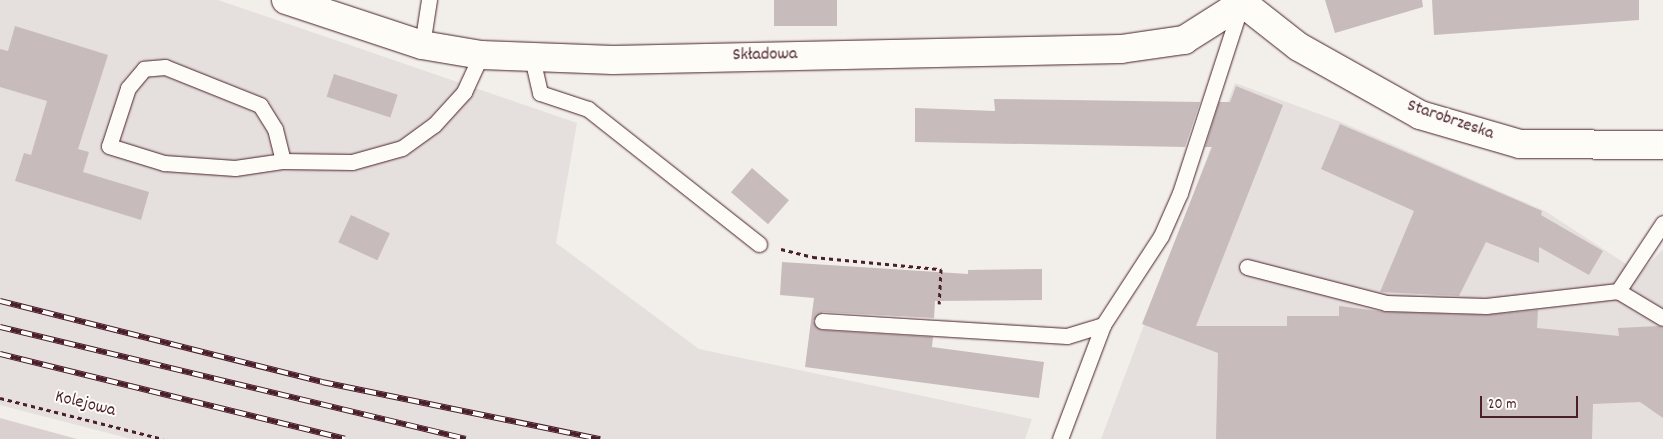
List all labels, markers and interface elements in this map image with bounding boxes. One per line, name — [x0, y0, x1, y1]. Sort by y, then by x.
street label: Składowa — [732, 45, 798, 67]
street label: Starobrzeska — [1404, 96, 1496, 146]
scale bar — [1483, 386, 1580, 418]
street label: Kolejowa — [53, 387, 117, 423]
text: 20 m — [1488, 394, 1516, 416]

